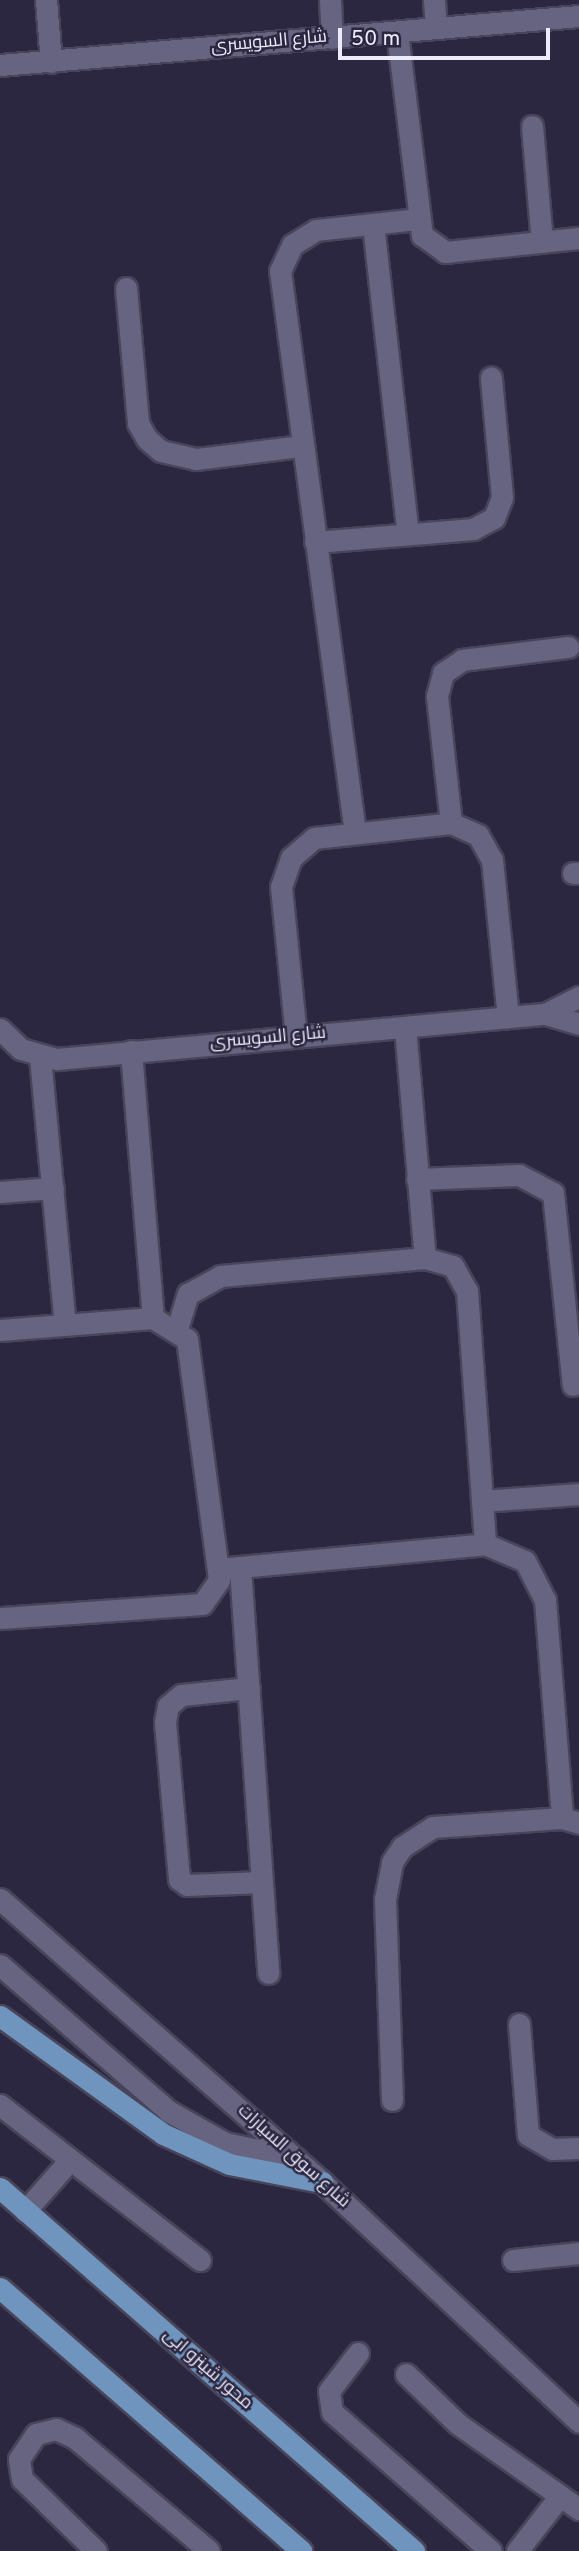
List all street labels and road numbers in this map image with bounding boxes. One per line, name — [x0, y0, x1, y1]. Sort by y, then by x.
street label: شارع السويسرى — [210, 27, 328, 59]
street label: شارع السويسرى — [209, 1023, 327, 1055]
street label: شارع سوق السيارات — [232, 2101, 354, 2213]
street label: محور شينزو ابى — [158, 2325, 256, 2415]

